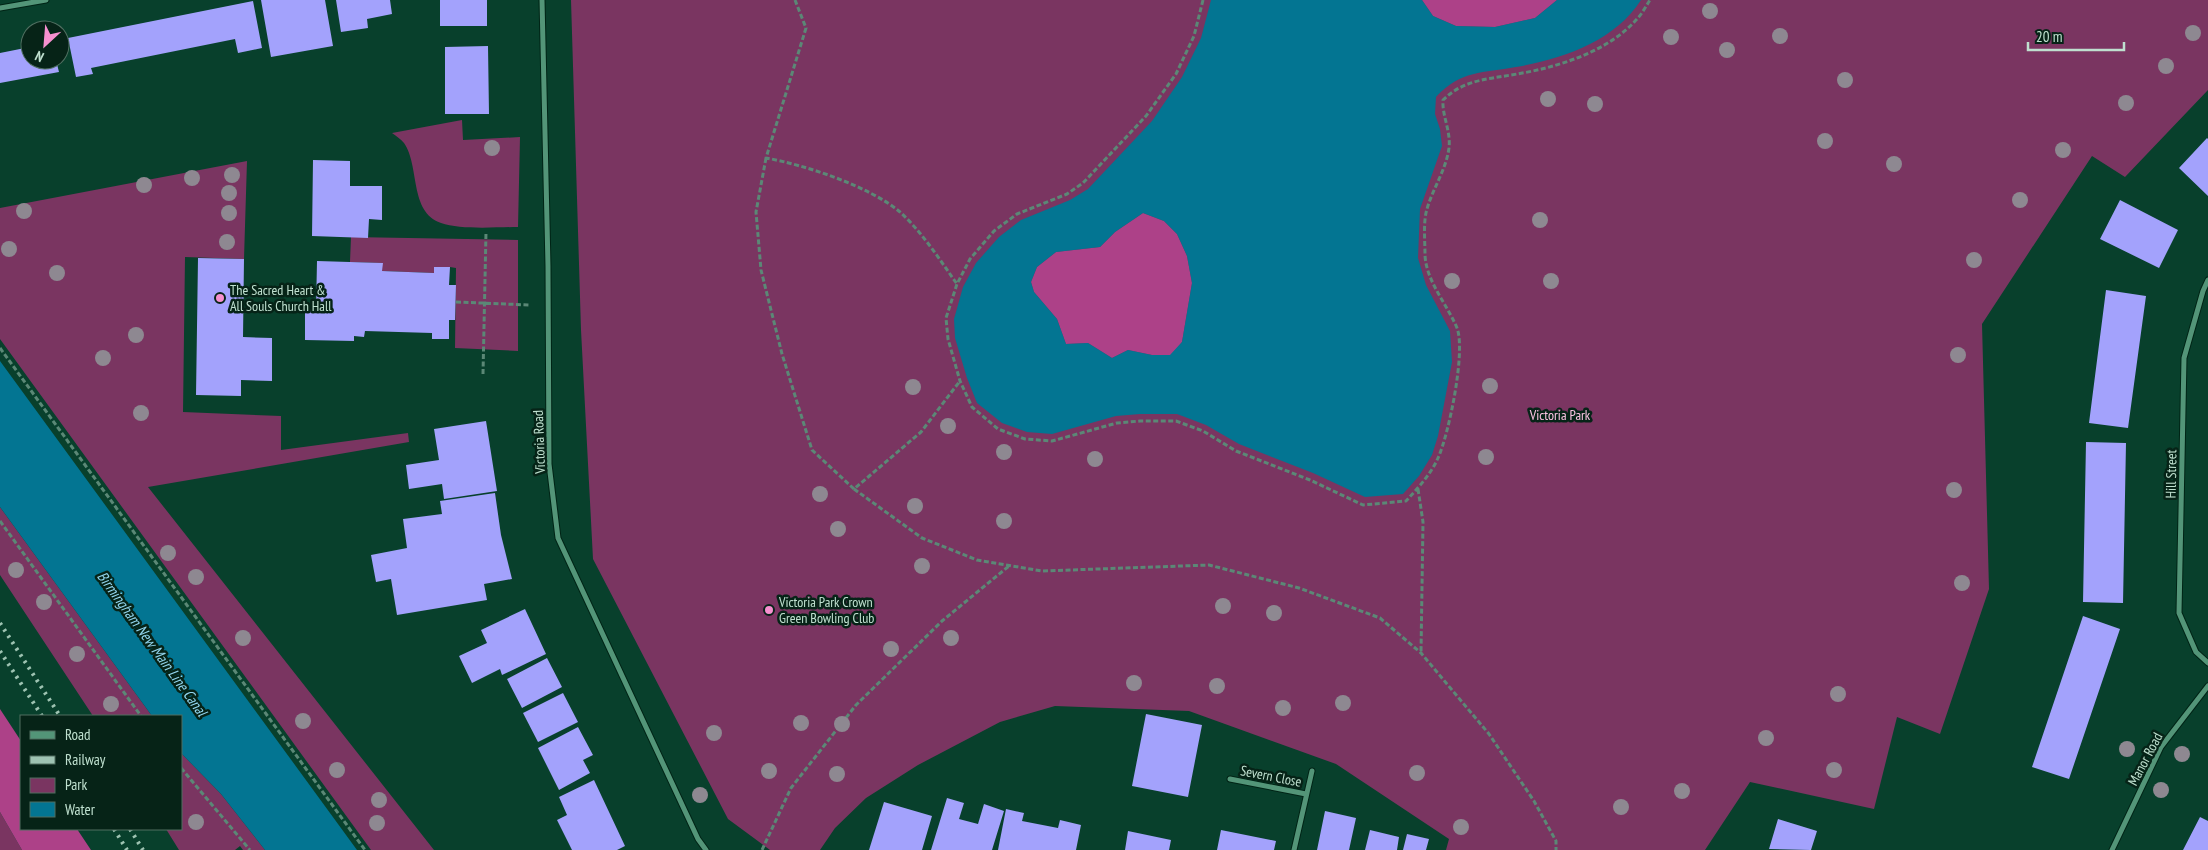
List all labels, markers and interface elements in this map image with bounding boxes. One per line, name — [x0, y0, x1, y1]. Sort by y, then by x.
north arrow — [20, 20, 70, 70]
scale bar — [2028, 20, 2124, 52]
text: 20 m — [2036, 27, 2062, 46]
text: N — [32, 47, 47, 66]
place label: The Sacred Heart & All Souls Church Hall — [230, 281, 332, 315]
marker: The Sacred Heart & All Souls Church Hall — [214, 292, 226, 304]
park label: Victoria Park — [1529, 406, 1591, 424]
street label: Victoria Road — [529, 410, 549, 475]
street label: Hill Street — [2162, 449, 2180, 499]
water label: Birmingham New Main Line Canal — [93, 567, 212, 721]
place label: Victoria Park Crown Green Bowling Club — [778, 593, 874, 627]
marker: Victoria Park Crown Green Bowling Club — [763, 604, 775, 616]
legend — [20, 715, 182, 830]
text: Road — [65, 725, 91, 744]
street label: Manor Road — [2124, 729, 2166, 789]
text: Railway — [65, 750, 106, 769]
street label: Severn Close — [1239, 761, 1303, 791]
text: Park — [65, 775, 87, 794]
text: Water — [65, 800, 96, 819]

